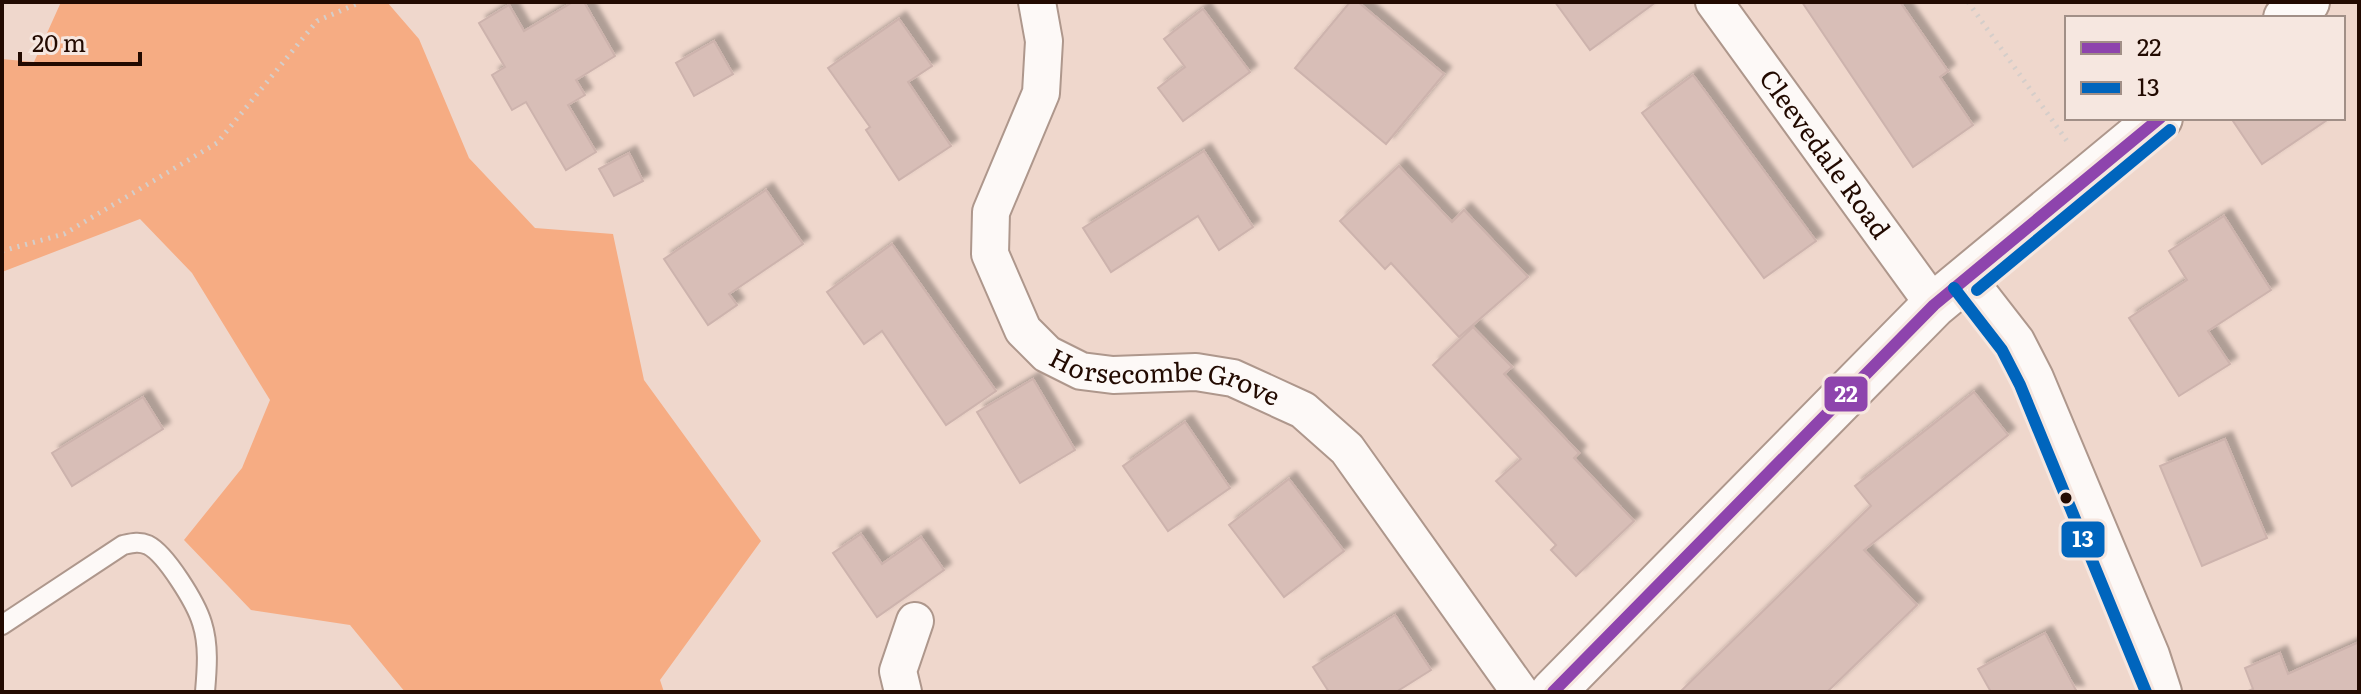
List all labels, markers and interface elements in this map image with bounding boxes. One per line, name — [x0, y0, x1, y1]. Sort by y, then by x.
scale bar — [20, 16, 140, 66]
legend — [2065, 16, 2345, 120]
text: 20 m — [32, 24, 86, 59]
text: 22 — [2137, 28, 2161, 63]
street label: Cleevedale Road — [1752, 60, 1901, 246]
text: 13 — [2137, 68, 2160, 103]
street label: Horsecombe Grove — [1044, 336, 1287, 414]
line badge: 22 — [1823, 375, 1869, 413]
text: 22 — [1834, 376, 1858, 409]
unlabelled marker — [2058, 490, 2074, 506]
line badge: 13 — [2060, 520, 2106, 559]
text: 13 — [2072, 521, 2094, 554]

